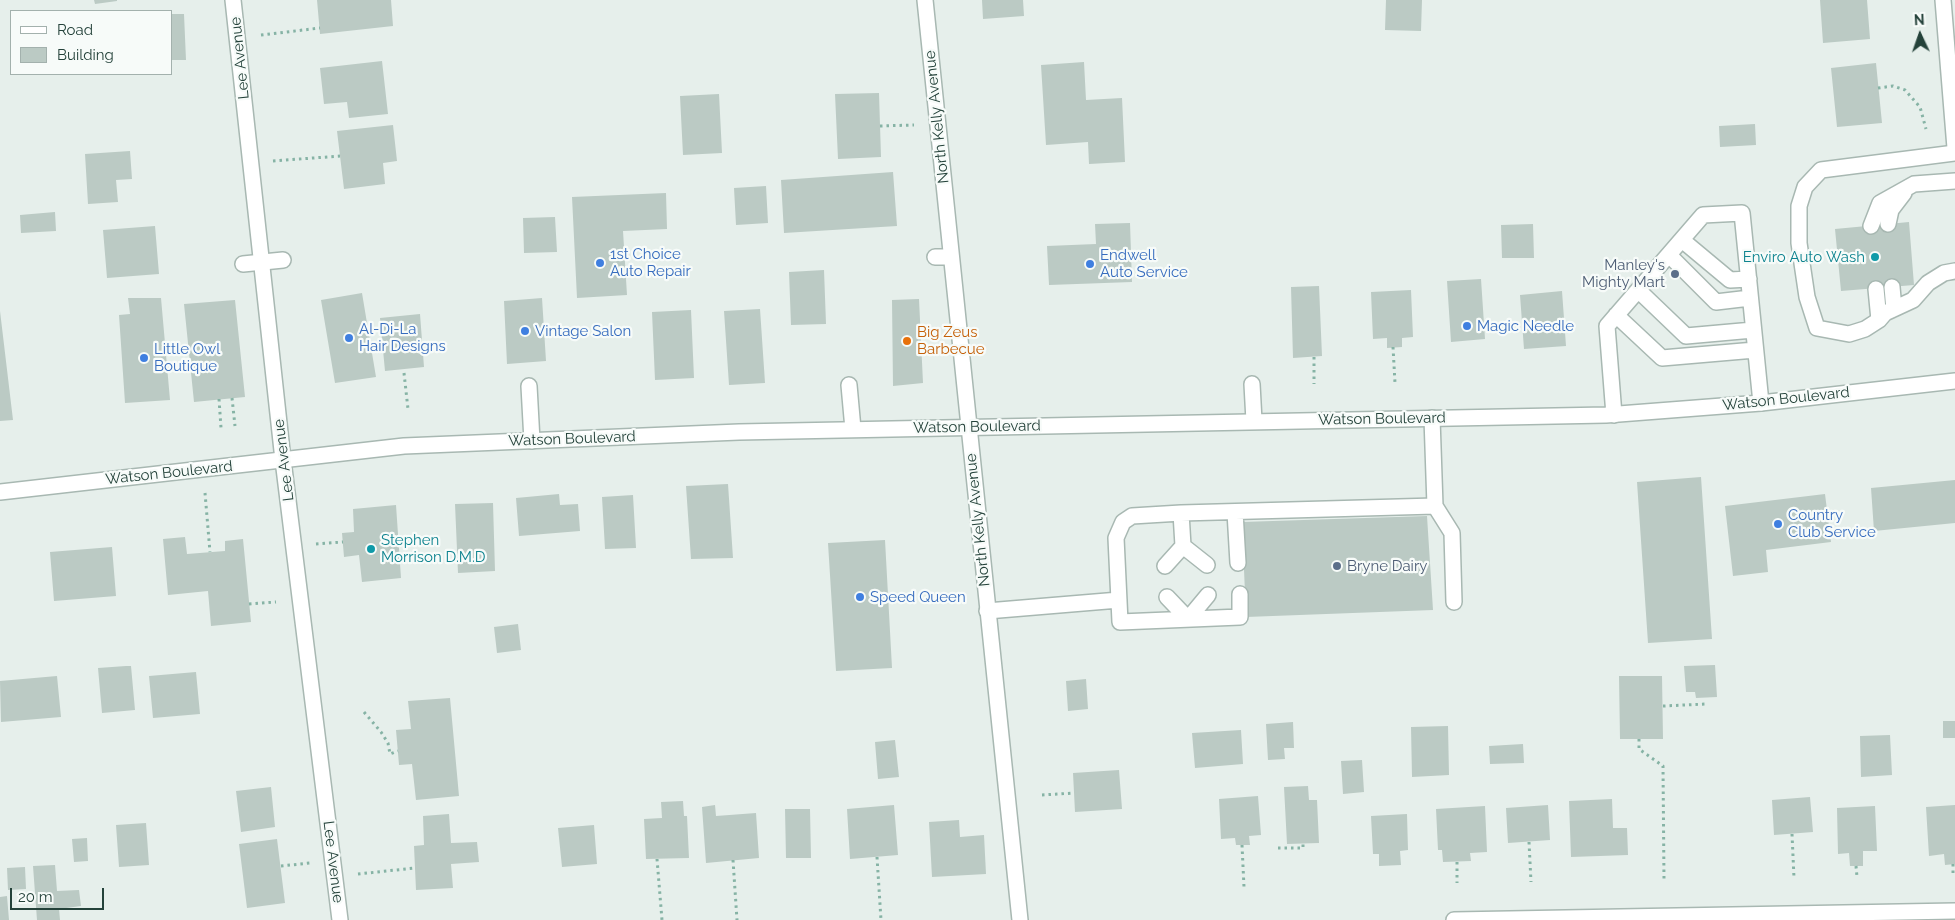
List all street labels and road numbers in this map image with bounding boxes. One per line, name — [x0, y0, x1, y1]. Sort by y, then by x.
street label: Lee Avenue — [227, 16, 253, 100]
street label: North Kelly Avenue — [921, 50, 953, 184]
street label: Watson Boulevard — [1722, 383, 1850, 415]
street label: Watson Boulevard — [1318, 409, 1446, 429]
street label: Watson Boulevard — [913, 417, 1041, 437]
street label: Lee Avenue — [270, 418, 298, 502]
street label: Watson Boulevard — [508, 428, 636, 450]
street label: North Kelly Avenue — [962, 453, 994, 587]
street label: Watson Boulevard — [105, 457, 233, 489]
street label: Lee Avenue — [319, 820, 347, 904]

